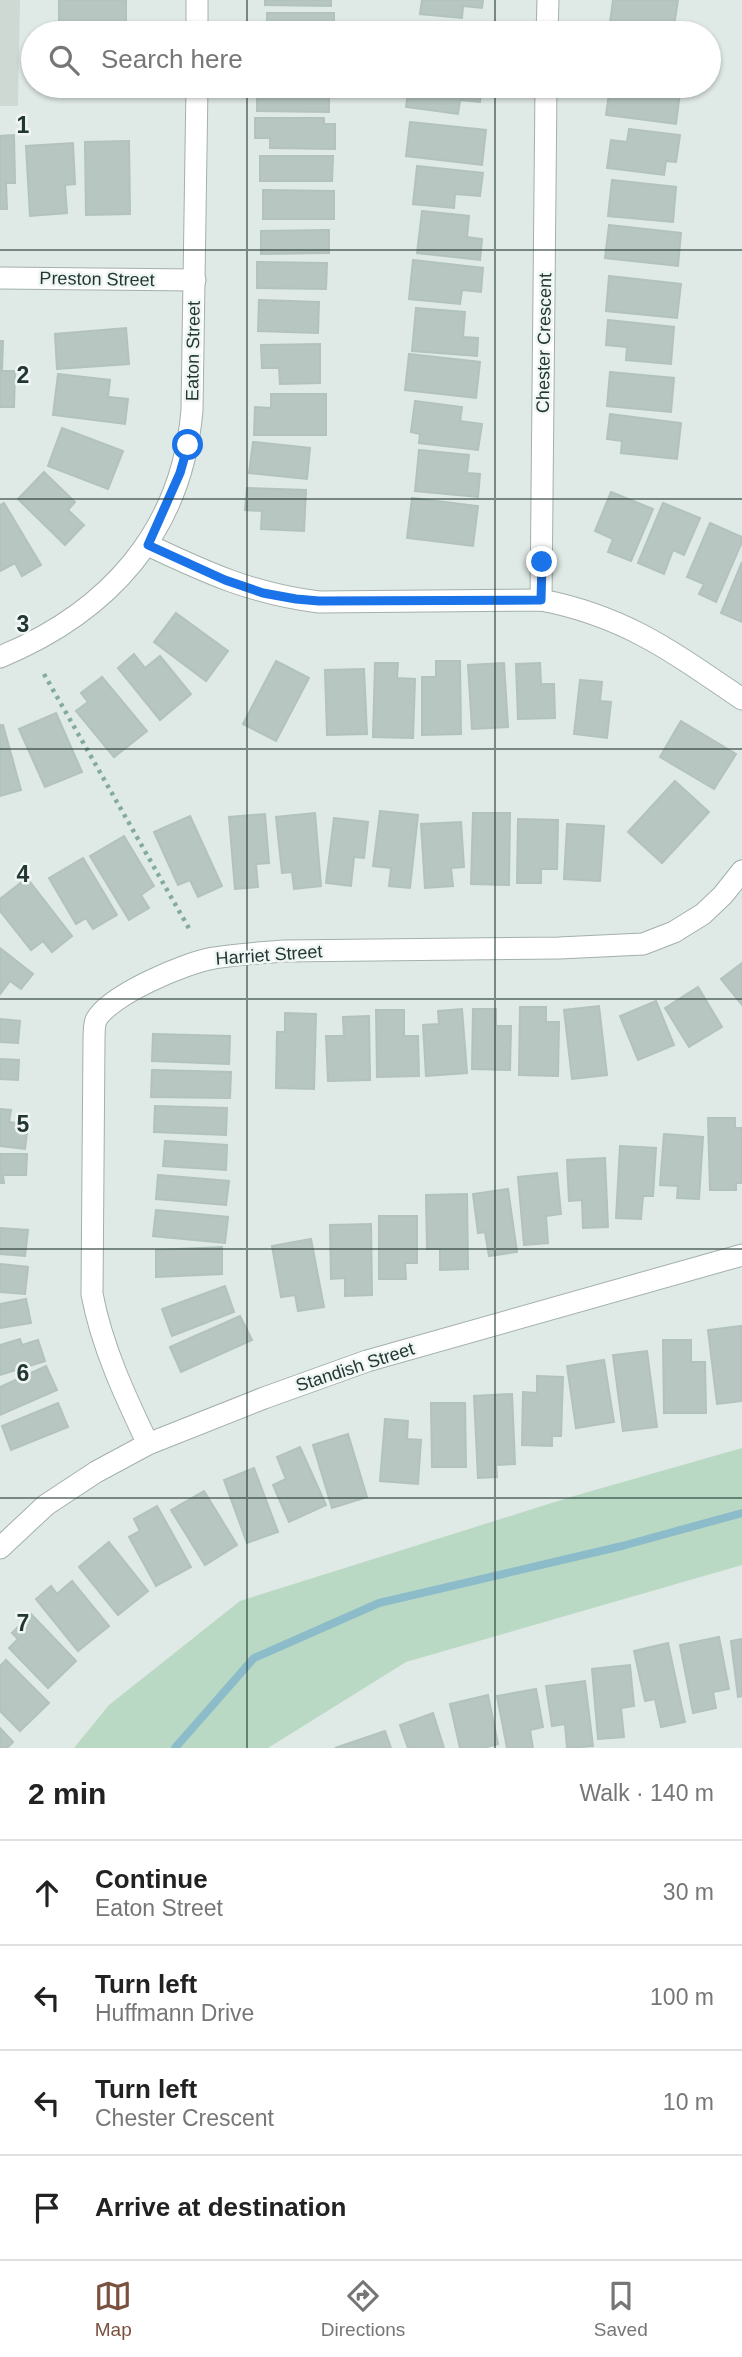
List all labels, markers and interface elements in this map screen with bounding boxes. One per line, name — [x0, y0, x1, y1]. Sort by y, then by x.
search box — [21, 21, 721, 98]
icon: search — [45, 41, 83, 79]
text: Search here — [101, 44, 243, 74]
text: 1 — [17, 112, 30, 138]
street label: Preston Street — [39, 268, 155, 290]
street label: Chester Crescent — [533, 273, 555, 413]
street label: Eaton Street — [182, 301, 204, 401]
text: 2 — [17, 362, 29, 388]
route start — [172, 429, 203, 460]
route end — [526, 546, 557, 577]
text: 3 — [17, 611, 29, 637]
text: 4 — [17, 861, 30, 887]
street label: Harriet Street — [215, 941, 323, 969]
text: 5 — [17, 1111, 30, 1137]
street label: Standish Street — [293, 1338, 417, 1396]
text: 6 — [17, 1360, 29, 1386]
text: 7 — [17, 1610, 29, 1636]
text: 2 min — [28, 1777, 106, 1810]
text: Walk · 140 m — [579, 1780, 714, 1806]
text: Continue — [95, 1864, 208, 1894]
icon: ahead — [28, 1874, 66, 1912]
text: 30 m — [663, 1879, 714, 1905]
text: Eaton Street — [95, 1895, 223, 1921]
text: Turn left — [95, 1969, 197, 1999]
icon: left — [28, 1979, 66, 2017]
text: 100 m — [650, 1984, 714, 2010]
text: Huffmann Drive — [95, 2000, 254, 2026]
text: Turn left — [95, 2074, 197, 2104]
icon: left — [28, 2084, 66, 2122]
text: 10 m — [663, 2089, 714, 2115]
text: Chester Crescent — [95, 2105, 274, 2131]
icon: arrive — [28, 2189, 66, 2227]
text: Arrive at destination — [95, 2192, 346, 2222]
tab: Map — [94, 2277, 132, 2341]
tab: Directions — [321, 2277, 405, 2341]
tab: Saved — [594, 2277, 648, 2341]

